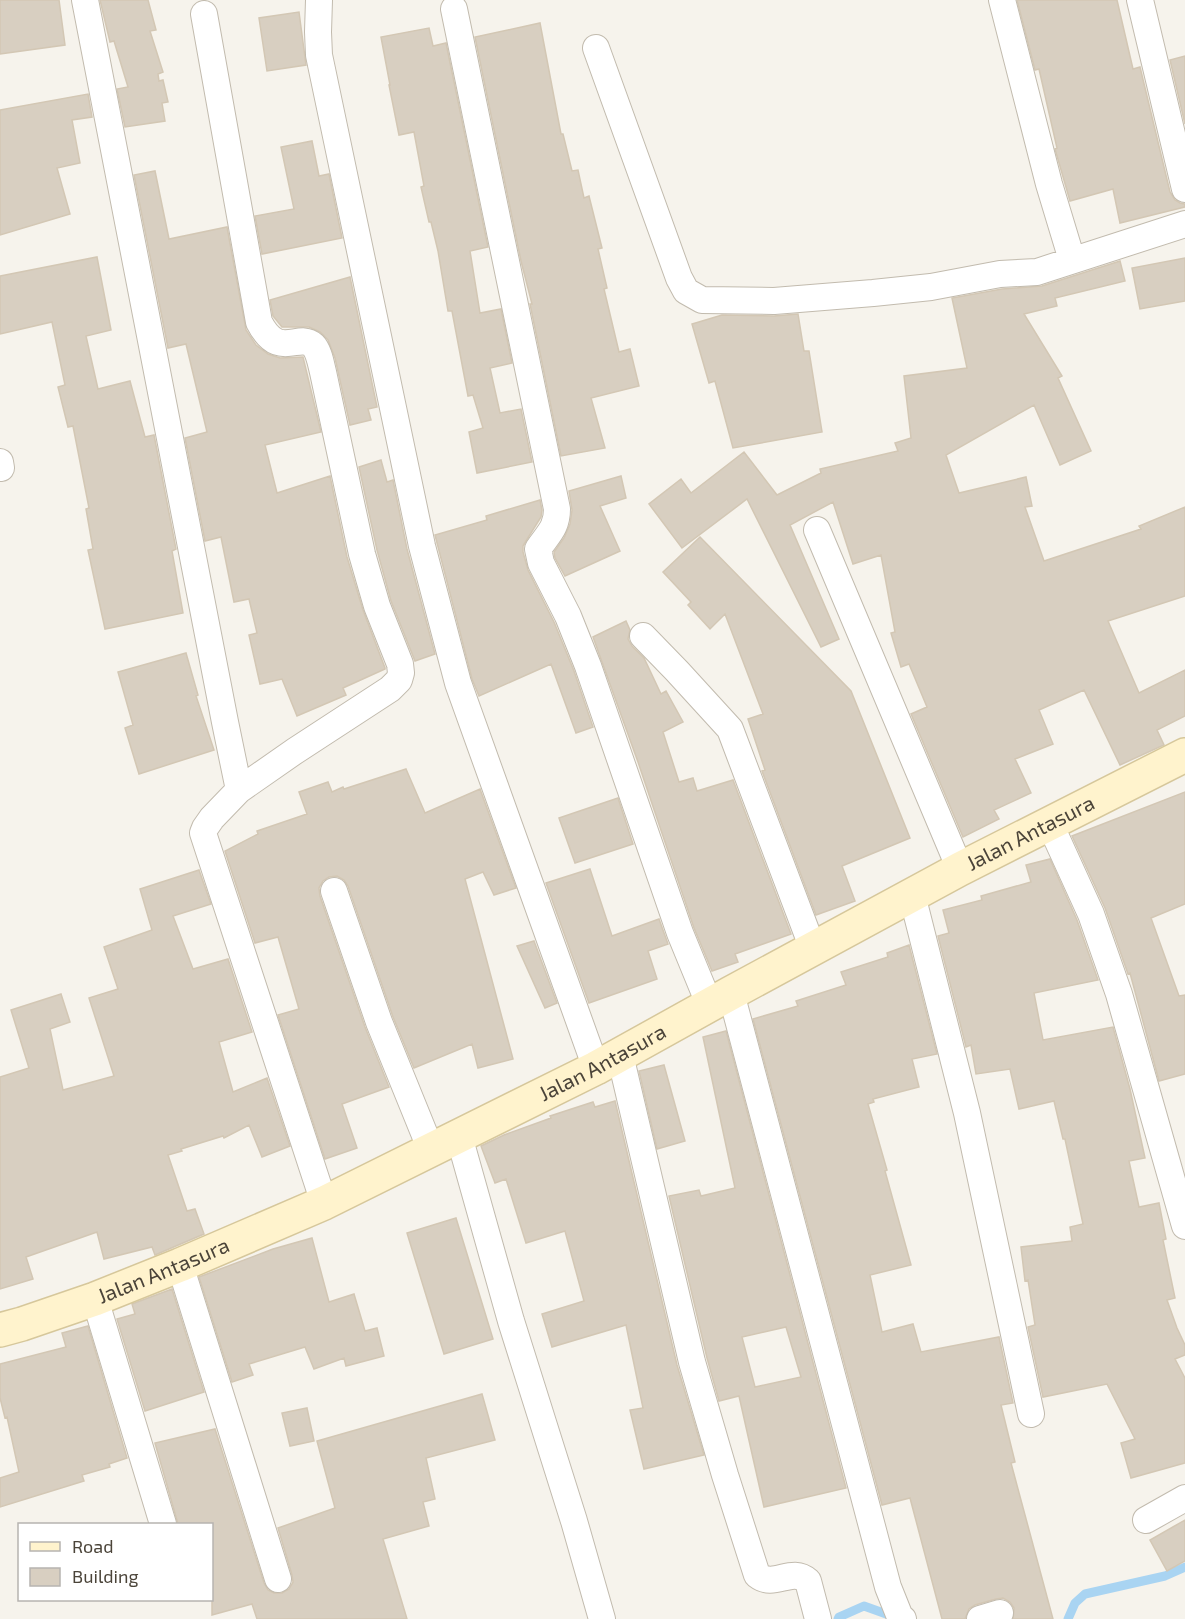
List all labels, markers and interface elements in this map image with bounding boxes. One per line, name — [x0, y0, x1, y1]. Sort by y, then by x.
street label: Jalan Antasura — [962, 789, 1098, 875]
street label: Jalan Antasura — [534, 1018, 670, 1105]
street label: Jalan Antasura — [93, 1231, 233, 1308]
legend — [18, 1523, 213, 1601]
text: Road — [72, 1535, 113, 1557]
text: Building — [72, 1565, 139, 1587]

